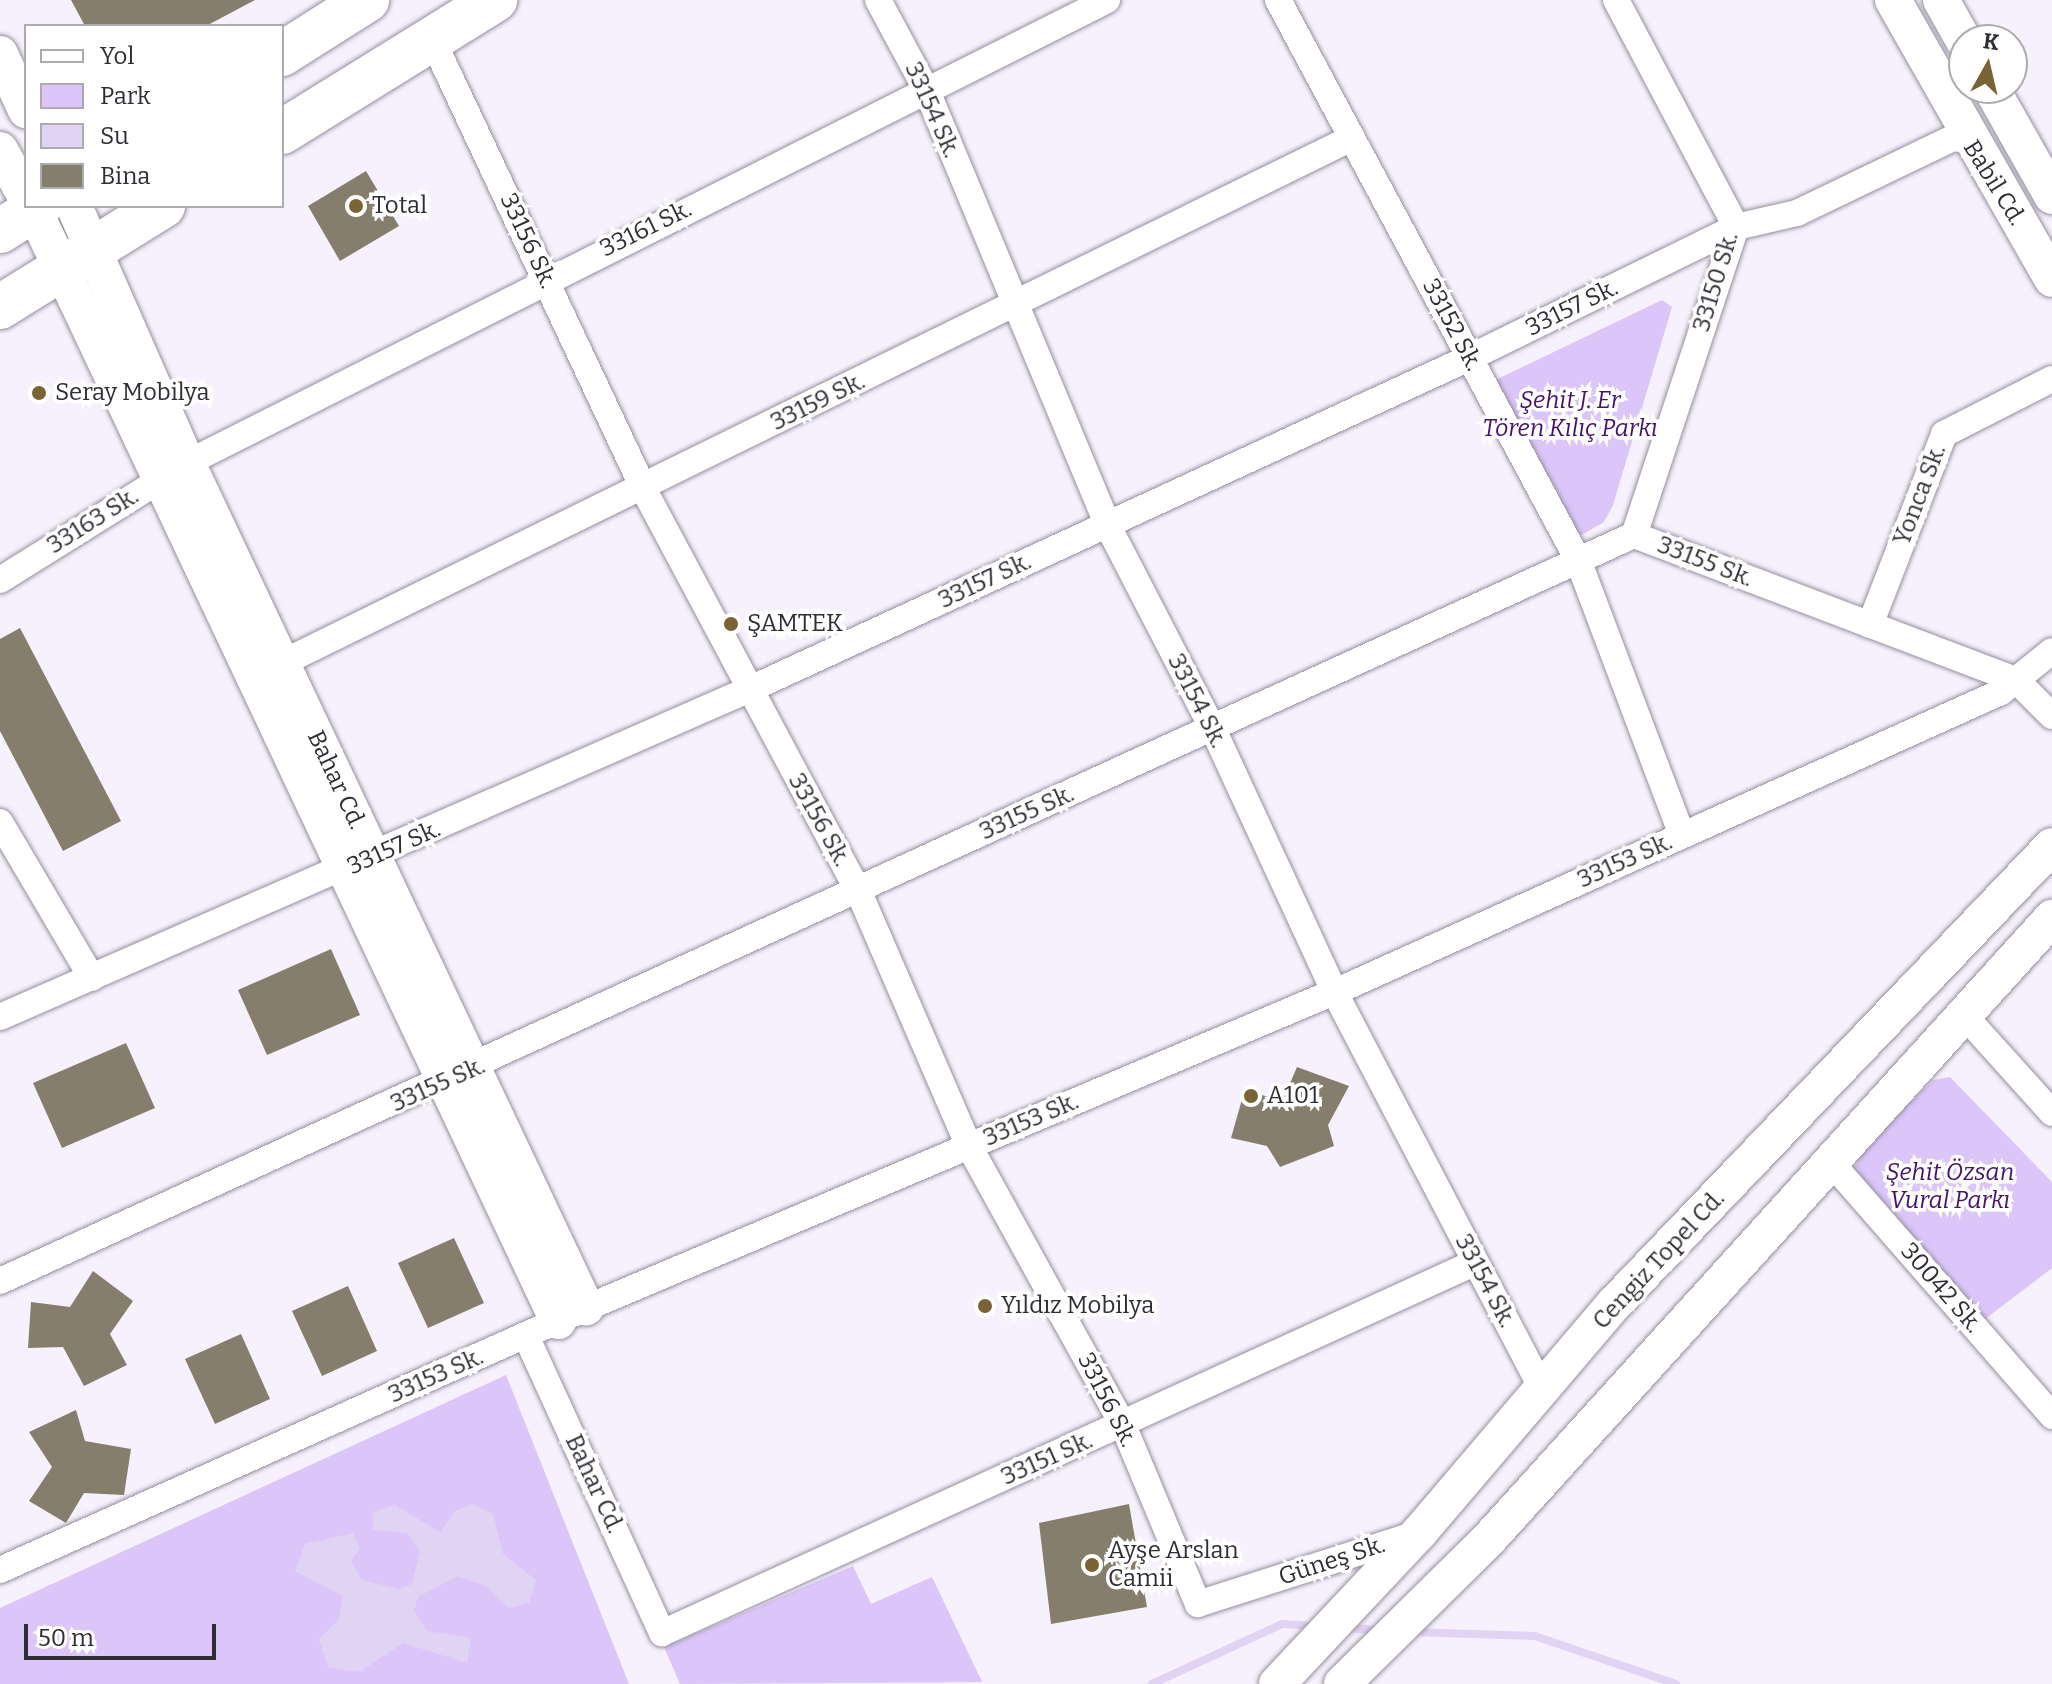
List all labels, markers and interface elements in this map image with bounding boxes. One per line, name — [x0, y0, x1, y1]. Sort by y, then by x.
legend — [24, 24, 284, 208]
north arrow — [1948, 24, 2028, 104]
text: K — [1981, 27, 2001, 56]
text: Yol — [100, 42, 134, 70]
street label: 33154 Sk. — [898, 58, 966, 162]
text: Park — [100, 82, 151, 110]
text: Su — [100, 122, 129, 150]
street label: Babil Cd. — [1957, 135, 2031, 231]
text: Bina — [100, 162, 150, 190]
street label: 33156 Sk. — [494, 189, 562, 293]
place label: Total — [372, 192, 427, 220]
street label: 33161 Sk. — [596, 195, 696, 263]
marker: Total — [347, 197, 365, 215]
street label: 33150 Sk. — [1687, 229, 1745, 335]
street label: 33157 Sk. — [1521, 273, 1623, 343]
street label: 33152 Sk. — [1416, 274, 1488, 376]
street label: 33159 Sk. — [766, 367, 870, 437]
place label: Seray Mobilya — [55, 379, 210, 407]
marker: Seray Mobilya — [30, 384, 48, 402]
park label: Şehit J. Er Tören Kılıç Parkı — [1482, 387, 1658, 443]
street label: Yonca Sk. — [1888, 441, 1952, 549]
street label: 33163 Sk. — [42, 482, 144, 560]
street label: 33155 Sk. — [1653, 531, 1757, 593]
street label: 33157 Sk. — [934, 547, 1036, 615]
place label: ŞAMTEK — [747, 610, 843, 638]
marker: ŞAMTEK — [722, 615, 740, 633]
street label: 33154 Sk. — [1161, 649, 1233, 753]
street label: Bahar Cd. — [301, 726, 371, 834]
street label: 33156 Sk. — [782, 769, 856, 871]
street label: 33155 Sk. — [975, 779, 1079, 847]
street label: 33157 Sk. — [343, 815, 445, 881]
street label: 33153 Sk. — [1573, 827, 1677, 895]
street label: 33155 Sk. — [386, 1051, 490, 1119]
place label: A101 — [1267, 1082, 1319, 1110]
street label: 33153 Sk. — [979, 1087, 1083, 1153]
marker: A101 — [1242, 1087, 1260, 1105]
park label: Şehit Özsan Vural Parkı — [1886, 1159, 2014, 1215]
street label: Cengiz Topel Cd. — [1587, 1184, 1731, 1336]
street label: 33154 Sk. — [1448, 1229, 1522, 1333]
street label: 30042 Sk. — [1894, 1237, 1988, 1339]
place label: Yıldız Mobilya — [1001, 1292, 1154, 1320]
marker: Yıldız Mobilya — [976, 1297, 994, 1315]
street label: 33153 Sk. — [384, 1342, 488, 1410]
street label: 33156 Sk. — [1071, 1348, 1143, 1452]
street label: 33151 Sk. — [997, 1426, 1097, 1492]
street label: Bahar Cd. — [559, 1430, 629, 1538]
street label: Güneş Sk. — [1275, 1530, 1389, 1592]
place label: Ayşe Arslan Camii — [1108, 1537, 1239, 1593]
marker: Ayşe Arslan Camii — [1083, 1556, 1101, 1574]
scale bar — [28, 1608, 220, 1658]
text: 50 m — [38, 1624, 94, 1652]

